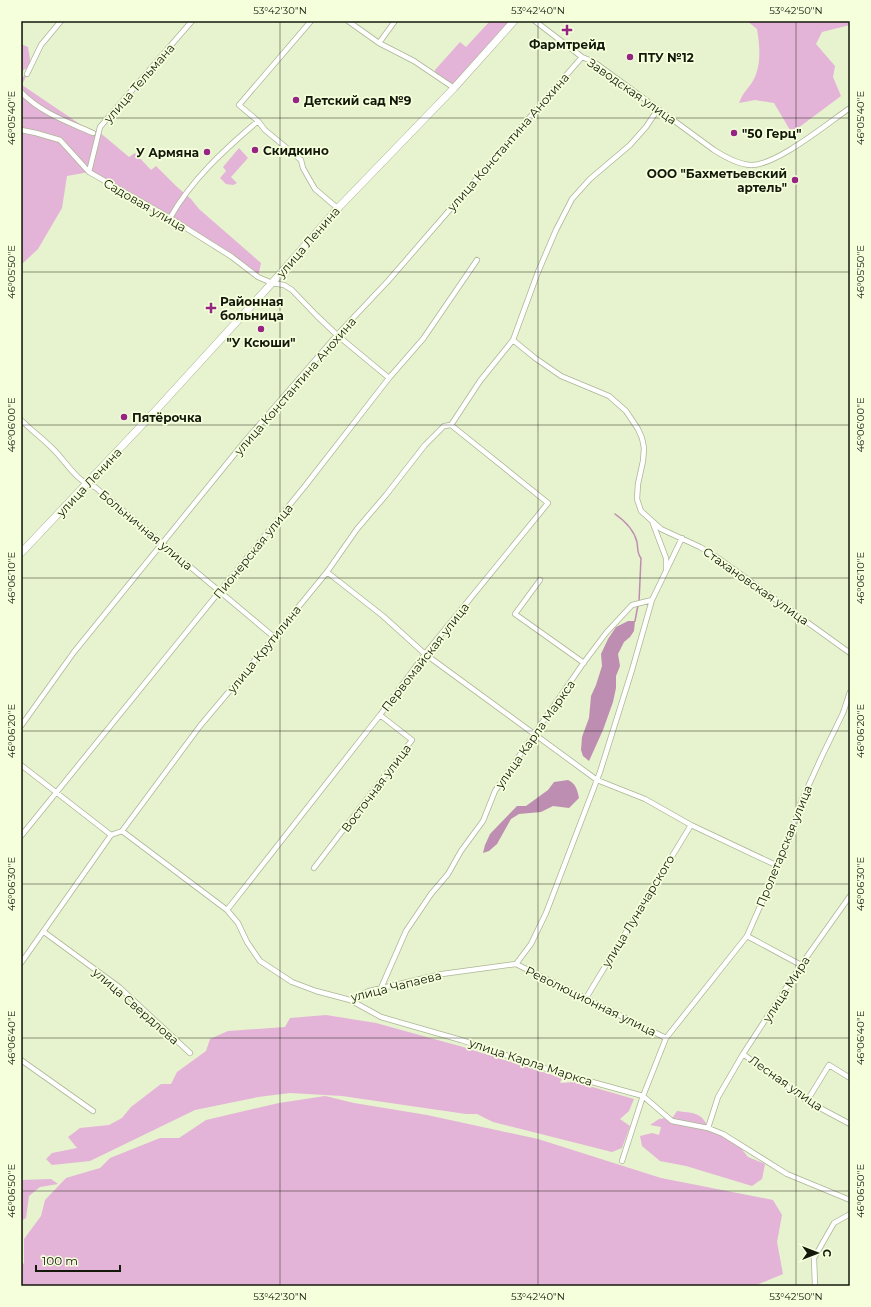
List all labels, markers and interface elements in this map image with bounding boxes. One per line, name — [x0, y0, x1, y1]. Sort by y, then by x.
text: 53°42'30"N — [253, 4, 307, 17]
text: 53°42'40"N — [511, 4, 565, 17]
text: 53°42'50"N — [769, 4, 823, 17]
marker: Фармтрейд — [562, 25, 572, 35]
place label: Фармтрейд — [529, 37, 606, 52]
street label: улица Тельмана — [100, 40, 178, 126]
place label: ПТУ №12 — [638, 50, 694, 65]
marker: ПТУ №12 — [625, 52, 635, 62]
street label: Заводская улица — [584, 55, 680, 127]
street label: улица Константина Анохина — [443, 70, 572, 215]
text: 46°05'40"E — [5, 91, 18, 145]
text: 46°05'40"E — [854, 91, 867, 145]
place label: Детский сад №9 — [304, 93, 412, 108]
marker: Детский сад №9 — [291, 95, 301, 105]
place label: "50 Герц" — [742, 126, 801, 141]
marker: "50 Герц" — [729, 128, 739, 138]
place label: Скидкино — [263, 143, 329, 158]
place label: У Армяна — [136, 145, 199, 160]
marker: Скидкино — [250, 145, 260, 155]
marker: У Армяна — [202, 147, 212, 157]
place label: ООО "Бахметьевский артель" — [647, 166, 787, 195]
street label: Садовая улица — [101, 175, 189, 235]
marker: ООО "Бахметьевский артель" — [790, 175, 800, 185]
street label: улица Ленина — [273, 204, 343, 281]
text: 46°05'50"E — [5, 245, 18, 299]
text: 46°05'50"E — [854, 245, 867, 299]
place label: Районная больница — [220, 294, 284, 323]
marker: Районная больница — [205, 302, 217, 314]
street label: улица Константина Анохина — [230, 314, 359, 459]
marker: "У Ксюши" — [256, 324, 266, 334]
place label: "У Ксюши" — [226, 335, 296, 350]
text: 46°06'00"E — [5, 397, 18, 453]
text: 46°06'00"E — [854, 397, 867, 453]
place label: Пятёрочка — [132, 410, 202, 425]
marker: Пятёрочка — [119, 412, 129, 422]
street label: улица Ленина — [53, 444, 125, 520]
street label: Больничная улица — [96, 487, 196, 573]
street label: Пионерская улица — [210, 500, 296, 602]
street label: Стахановская улица — [700, 544, 812, 628]
text: 46°06'10"E — [5, 551, 18, 604]
text: 46°06'10"E — [854, 551, 867, 604]
street label: Первомайская улица — [378, 600, 472, 714]
street label: улица Крутилина — [223, 602, 304, 697]
street label: улица Карла Маркса — [491, 677, 578, 792]
text: 46°06'20"E — [5, 704, 18, 758]
text: 46°06'20"E — [854, 704, 867, 758]
street label: Восточная улица — [338, 741, 414, 835]
street label: Пролетарская улица — [753, 783, 815, 909]
street label: улица Луначарского — [598, 852, 678, 971]
text: 46°06'30"E — [5, 857, 18, 911]
text: 46°06'30"E — [854, 857, 867, 911]
street label: улица Мира — [759, 953, 813, 1026]
street label: Революционная улица — [523, 963, 659, 1039]
street label: улица Свердлова — [89, 964, 182, 1048]
street label: улица Чапаева — [348, 967, 443, 1005]
text: 46°06'40"E — [5, 1010, 18, 1065]
text: 46°06'40"E — [854, 1010, 867, 1065]
street label: улица Карла Маркса — [466, 1035, 595, 1089]
street label: Лесная улица — [746, 1052, 826, 1114]
text: 46°06'50"E — [5, 1164, 18, 1218]
text: 46°06'50"E — [854, 1164, 867, 1218]
north arrow — [797, 1233, 837, 1273]
scale bar — [36, 1247, 120, 1273]
text: С — [820, 1249, 834, 1257]
text: 100 m — [42, 1253, 78, 1268]
text: 53°42'30"N — [253, 1290, 307, 1303]
text: 53°42'40"N — [511, 1290, 565, 1303]
text: 53°42'50"N — [769, 1290, 823, 1303]

